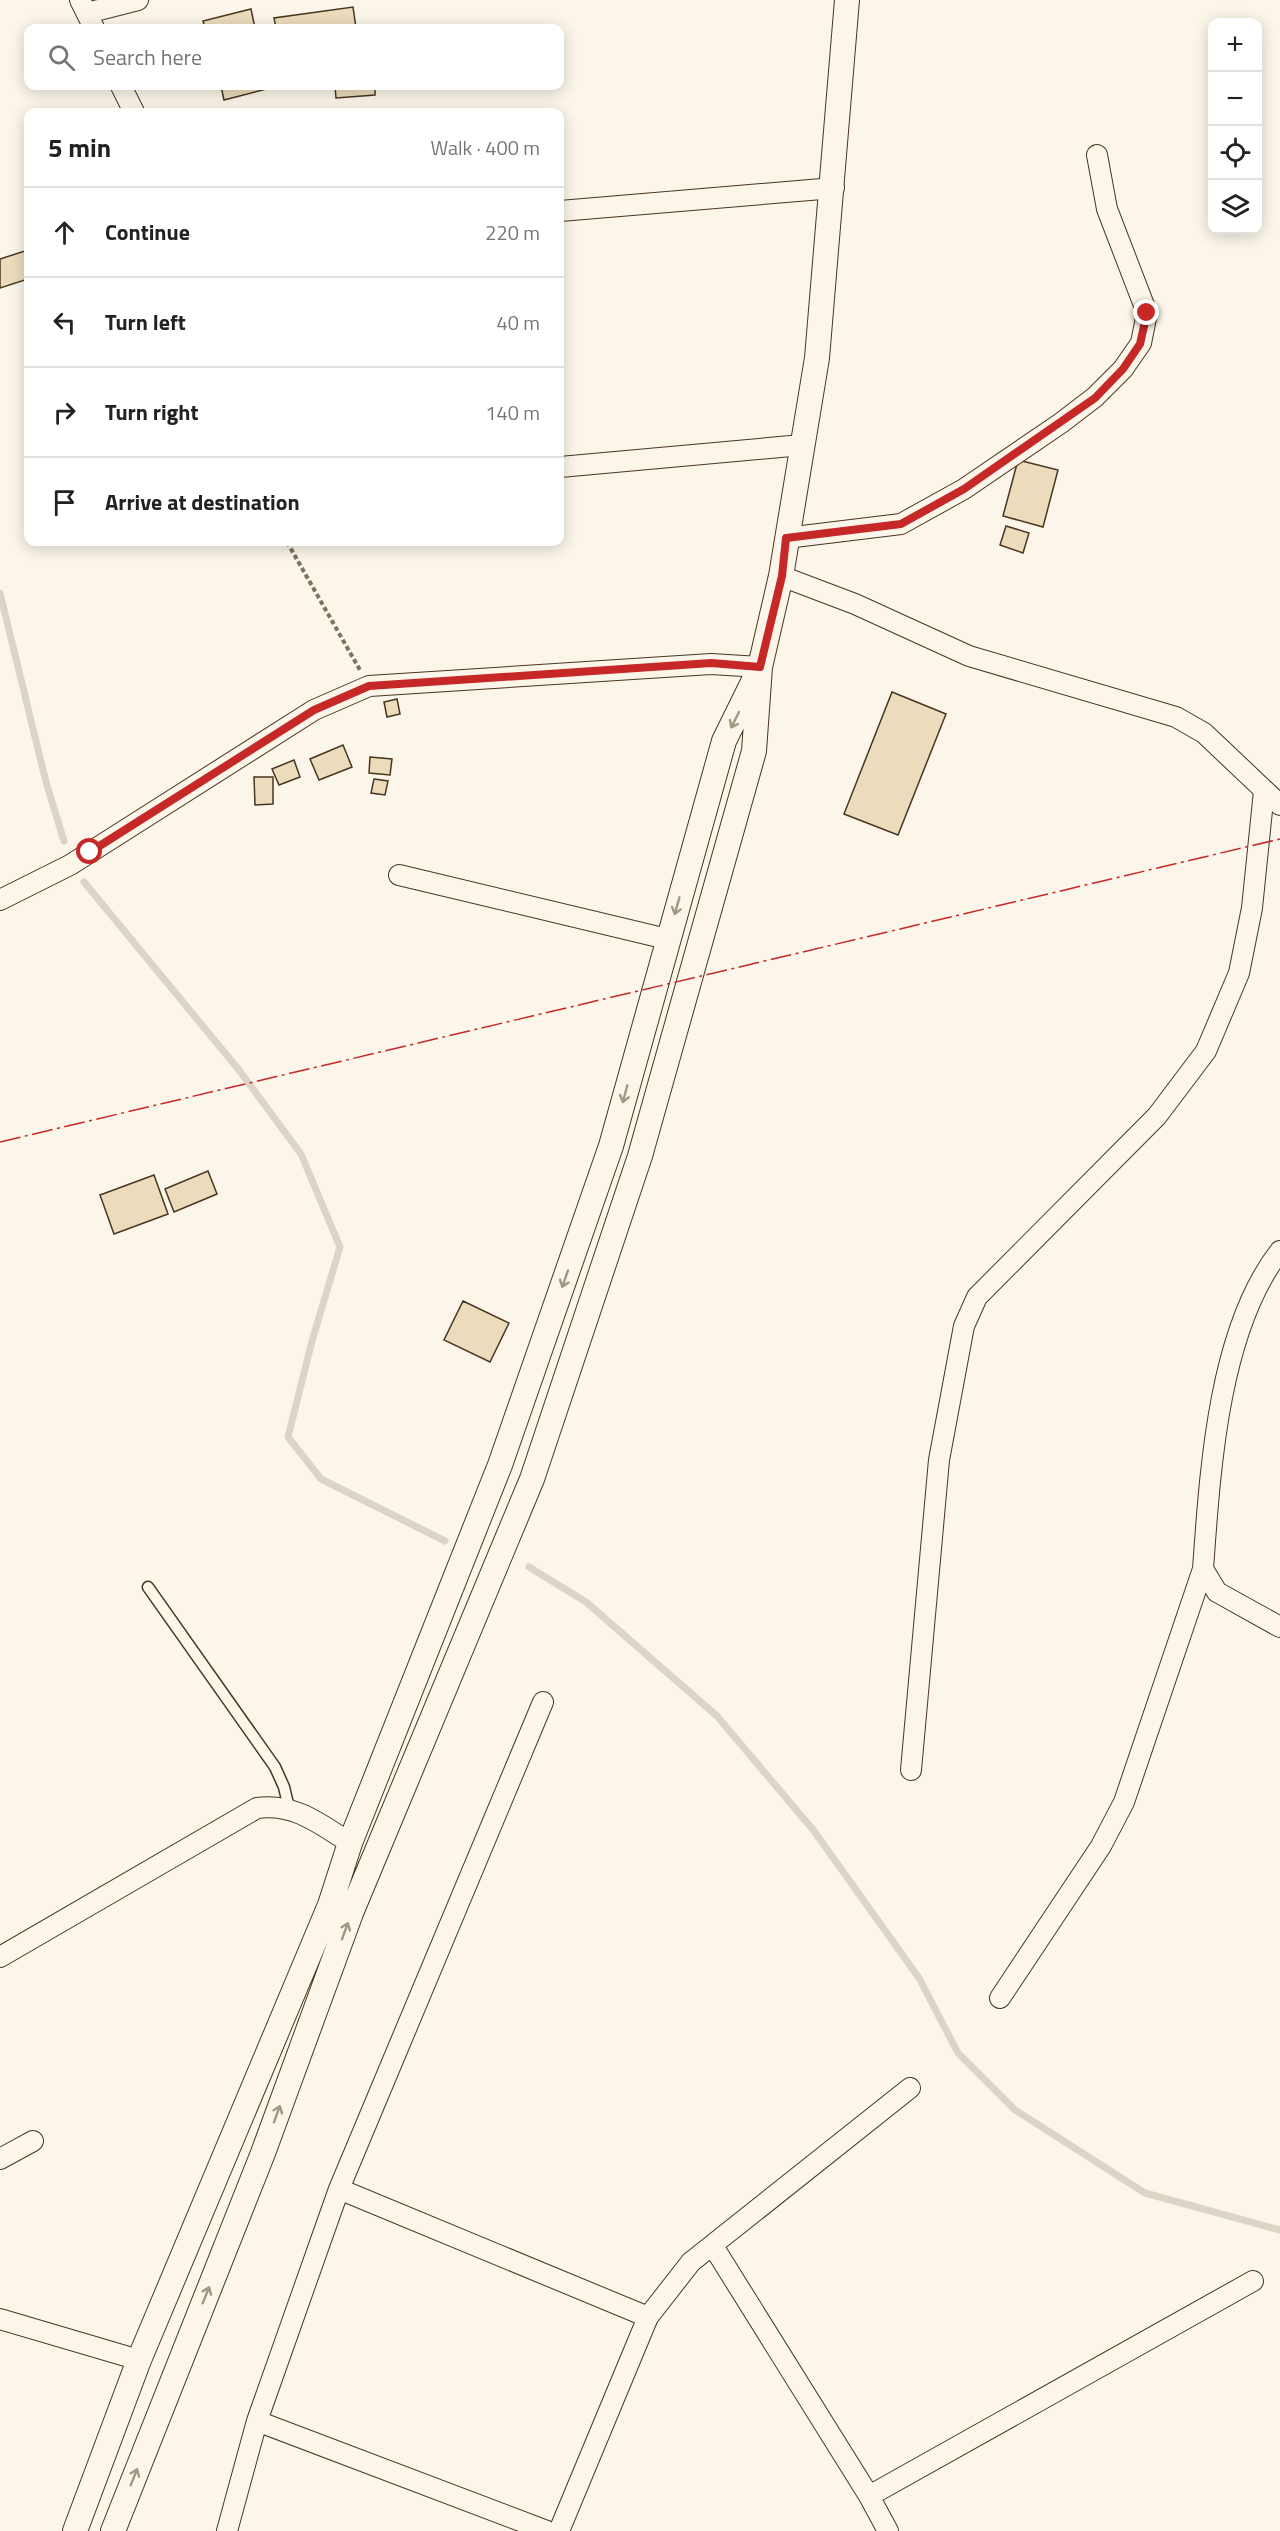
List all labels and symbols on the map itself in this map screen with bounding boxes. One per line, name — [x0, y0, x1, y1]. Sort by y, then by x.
route end — [1133, 299, 1159, 325]
one-way arrow — [728, 711, 740, 729]
route start — [76, 838, 102, 864]
one-way arrow — [671, 896, 682, 915]
one-way arrow — [619, 1084, 630, 1103]
one-way arrow — [558, 1269, 569, 1288]
one-way arrow — [340, 1922, 351, 1941]
one-way arrow — [273, 2105, 284, 2124]
one-way arrow — [201, 2287, 212, 2305]
one-way arrow — [129, 2468, 140, 2486]

